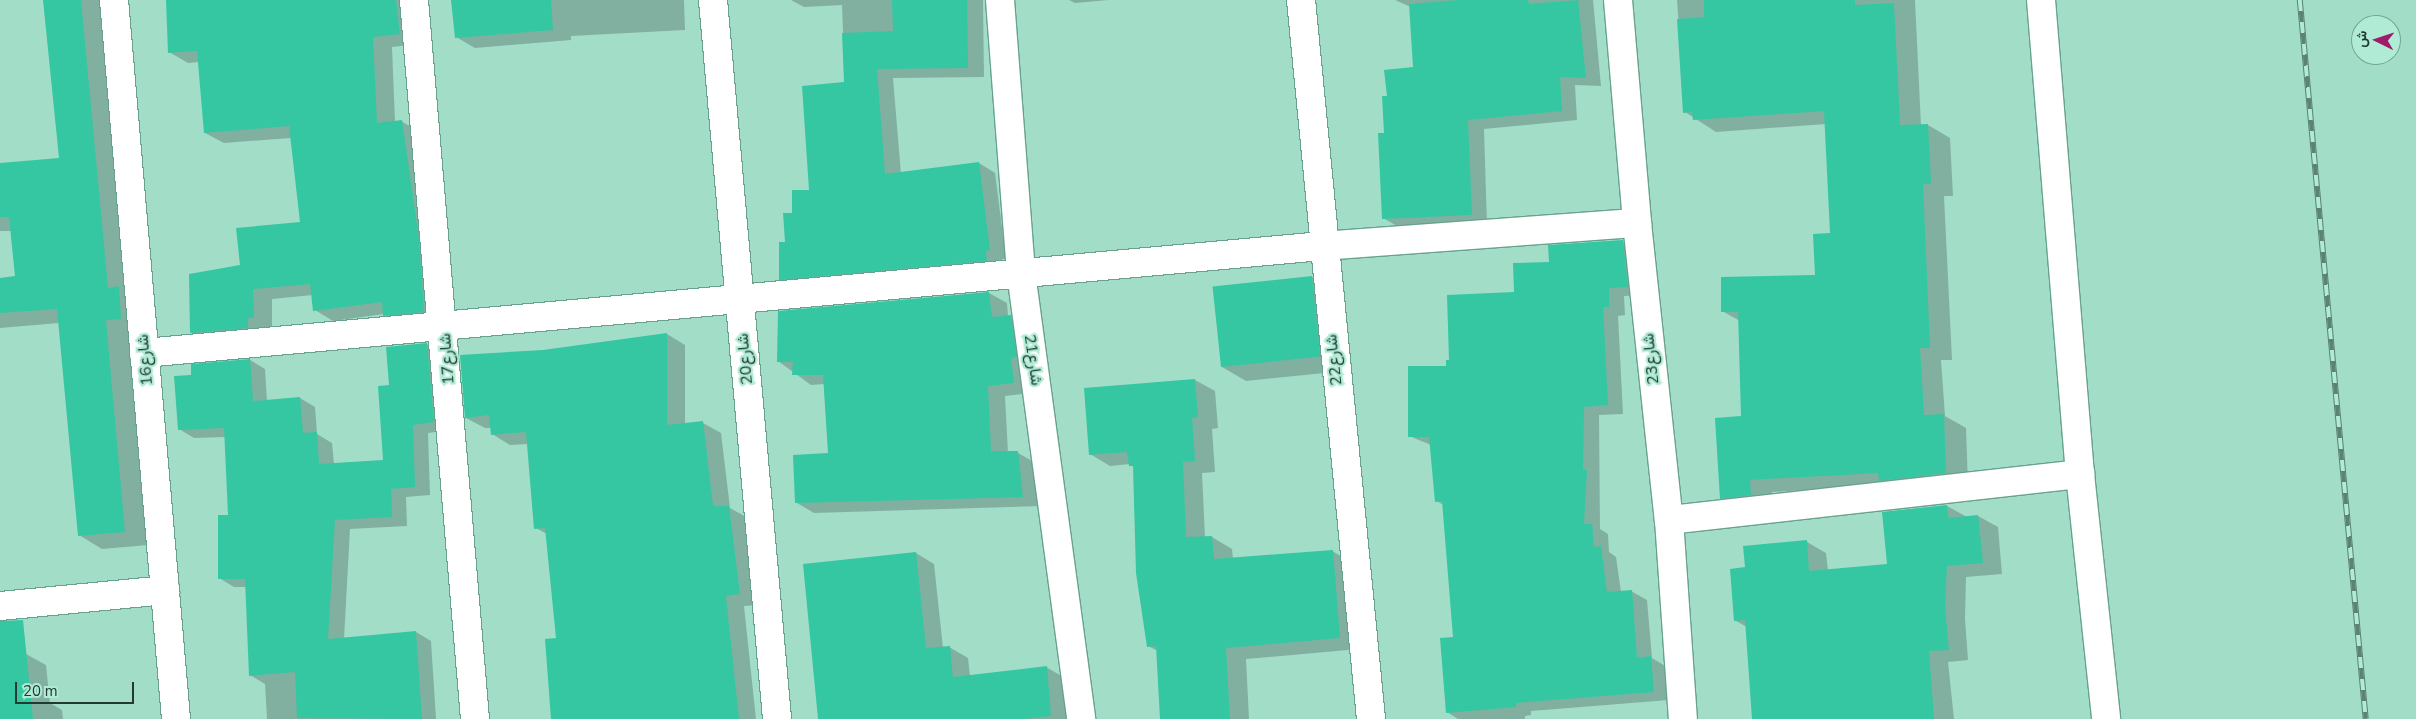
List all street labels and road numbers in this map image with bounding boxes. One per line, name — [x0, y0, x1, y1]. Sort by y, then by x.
street label: شارع23 — [1639, 332, 1663, 386]
street label: شارع17 — [436, 333, 458, 385]
street label: شارع20 — [733, 333, 757, 385]
street label: شارع21 — [1020, 333, 1046, 387]
street label: شارع22 — [1322, 333, 1346, 387]
street label: شارع16 — [133, 334, 157, 386]

